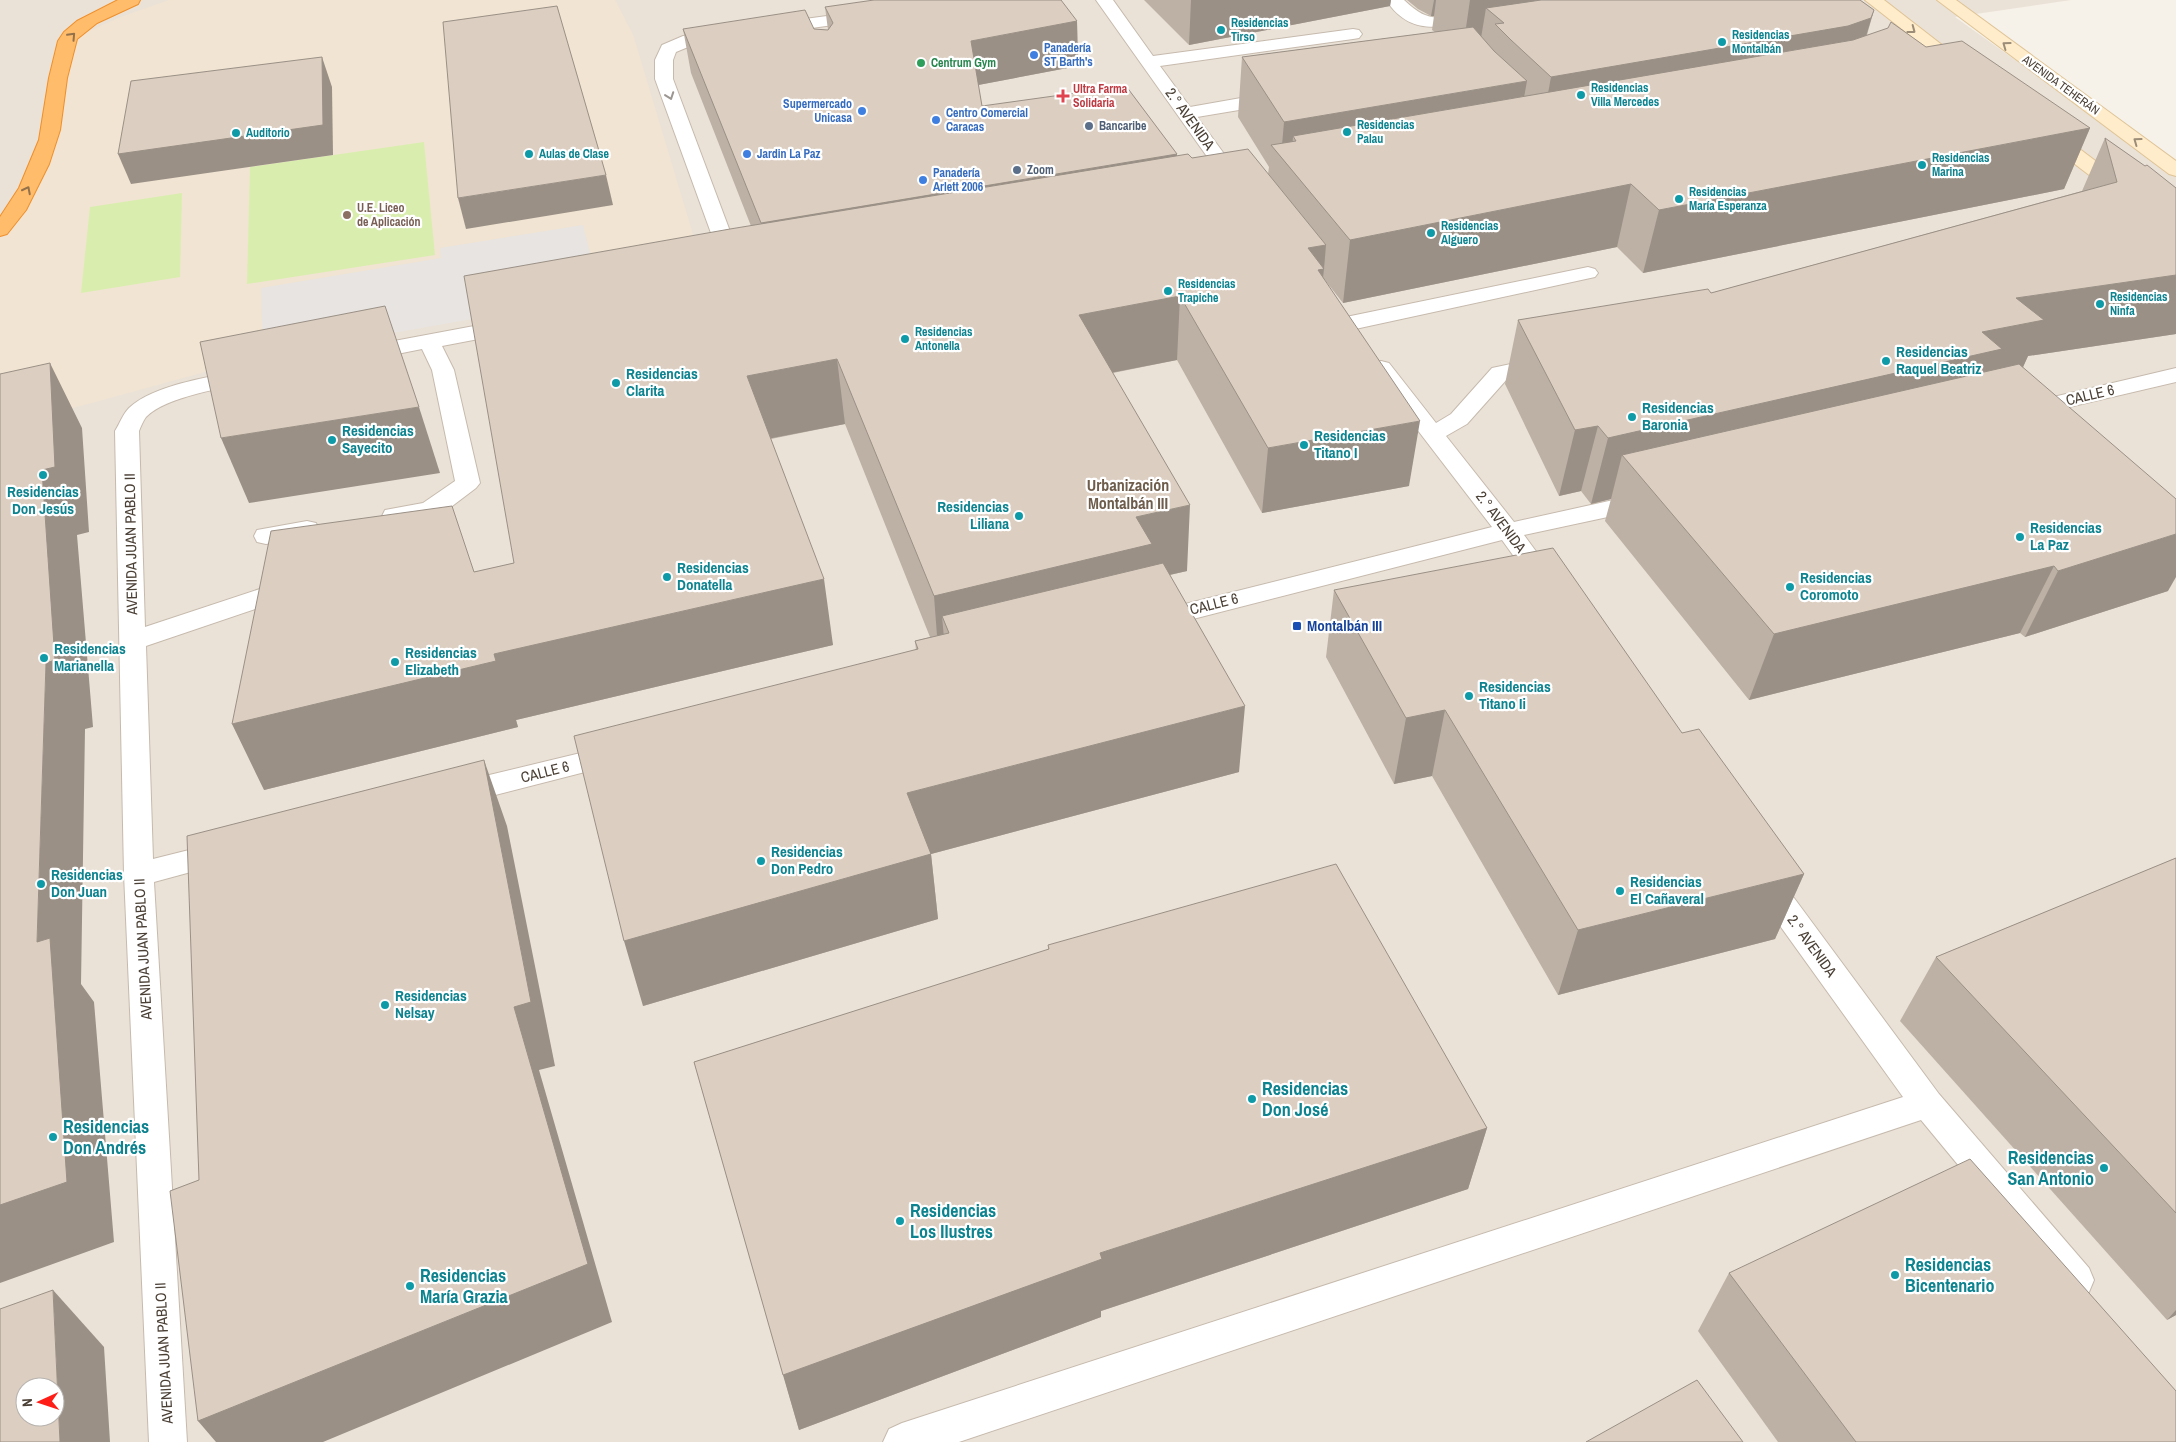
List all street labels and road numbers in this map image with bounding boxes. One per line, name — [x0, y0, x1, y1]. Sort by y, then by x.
street label: AVENIDA TEHERÁN — [2018, 51, 2103, 118]
street label: 2.° AVENIDA — [1161, 83, 1221, 155]
street label: CALLE 6 — [2064, 379, 2116, 410]
street label: AVENIDA JUAN PABLO II — [119, 473, 142, 616]
street label: 2.° AVENIDA — [1471, 487, 1532, 557]
street label: CALLE 6 — [1187, 587, 1240, 620]
street label: CALLE 6 — [518, 755, 571, 788]
street label: AVENIDA JUAN PABLO II — [128, 878, 157, 1021]
street label: 2.° AVENIDA — [1783, 910, 1843, 982]
street label: AVENIDA JUAN PABLO II — [149, 1282, 178, 1425]

